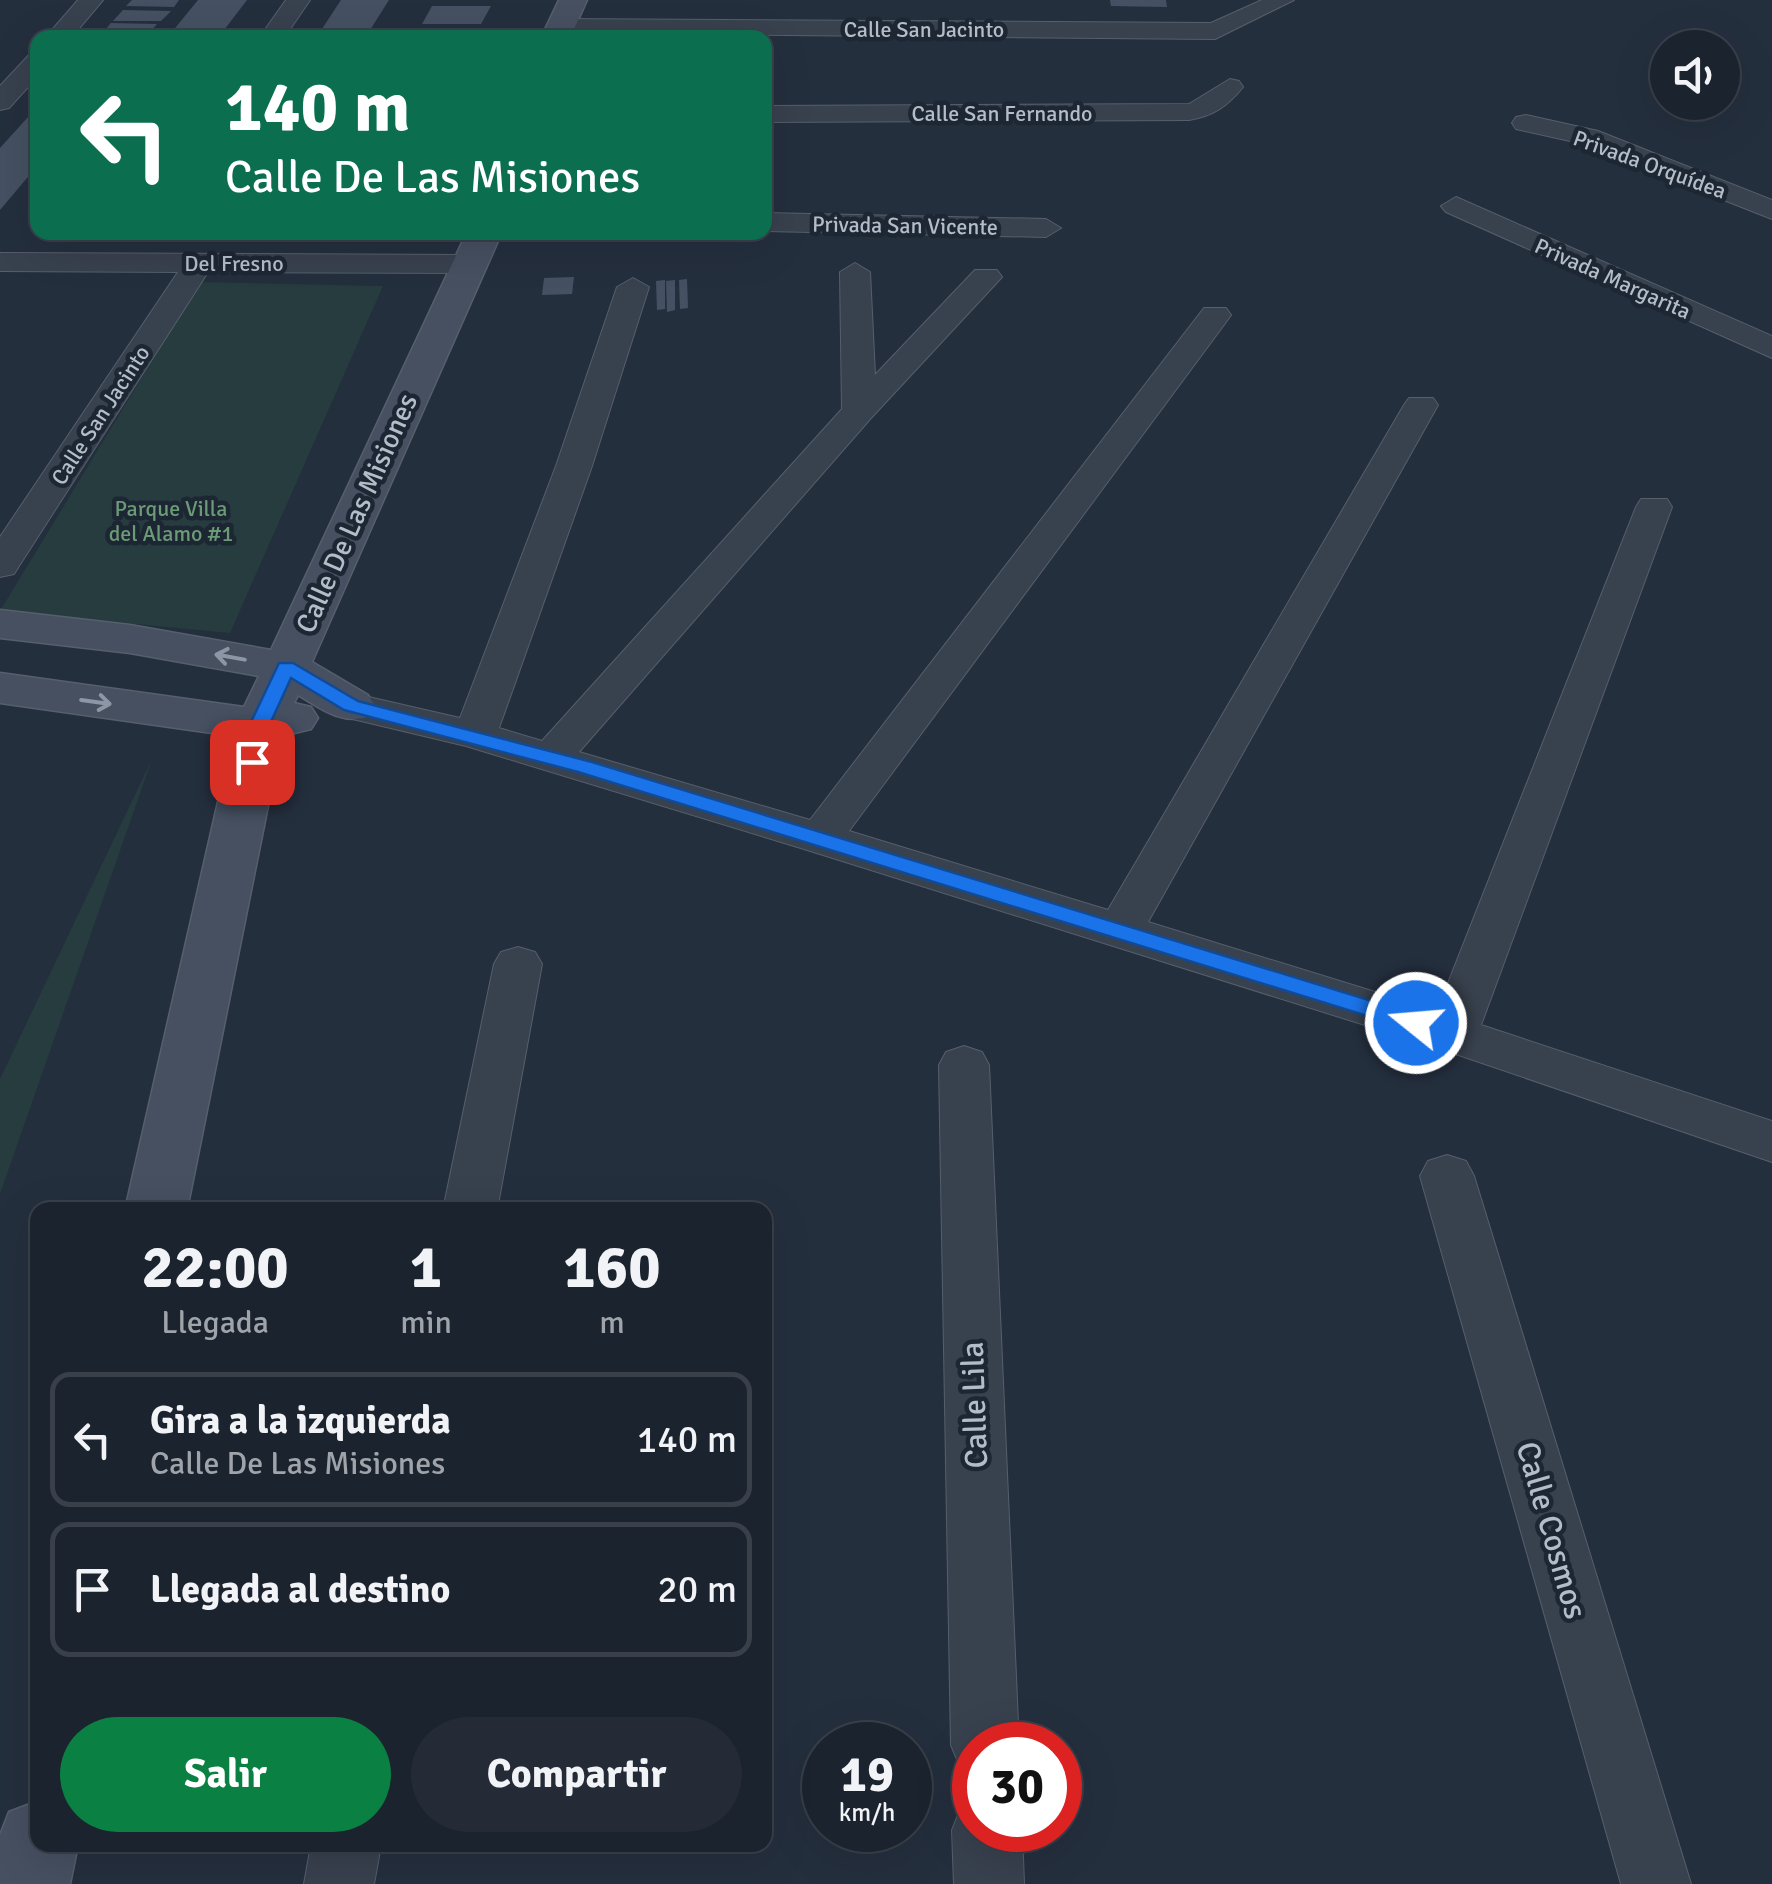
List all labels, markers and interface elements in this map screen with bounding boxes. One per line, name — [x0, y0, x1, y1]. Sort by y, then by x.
street label: Calle San Jacinto — [844, 16, 1004, 43]
map controls — [1650, 30, 1740, 120]
button: sound — [1650, 30, 1740, 120]
text: 140 m — [225, 64, 410, 150]
icon: left — [60, 70, 190, 200]
street label: Calle San Fernando — [911, 100, 1093, 127]
street label: Privada Orquídea — [1570, 124, 1730, 205]
text: Calle De Las Misiones — [225, 150, 640, 205]
street label: Privada San Vicente — [812, 210, 998, 241]
street label: Privada Margarita — [1531, 232, 1695, 325]
street label: Del Fresno — [184, 250, 284, 277]
street label: Calle San Jacinto — [45, 341, 155, 490]
street label: Calle De Las Misiones — [289, 388, 425, 638]
park label: Parque Villa del Alamo #1 — [109, 495, 233, 547]
one-way arrow — [214, 647, 247, 666]
one-way arrow — [80, 693, 112, 711]
pin — [210, 720, 295, 805]
icon: arrive — [225, 735, 280, 790]
position arrow — [1364, 971, 1468, 1075]
text: 22:00 — [141, 1231, 289, 1305]
text: 1 — [410, 1231, 442, 1305]
text: 160 — [563, 1231, 661, 1305]
text: Llegada — [161, 1303, 269, 1342]
text: min — [400, 1303, 452, 1342]
text: m — [599, 1303, 625, 1342]
street label: Calle Lila — [953, 1341, 996, 1469]
text: Gira a la izquierda — [150, 1397, 451, 1444]
icon: left — [65, 1412, 120, 1467]
text: 140 m — [637, 1416, 737, 1463]
street label: Calle Cosmos — [1508, 1437, 1595, 1623]
text: Calle De Las Misiones — [150, 1444, 445, 1483]
icon: arrive — [65, 1562, 120, 1617]
text: Llegada al destino — [150, 1566, 450, 1613]
text: 20 m — [657, 1566, 737, 1613]
button: Salir — [60, 1717, 391, 1832]
button: Compartir — [411, 1717, 742, 1832]
speed limit sign: 30 — [952, 1722, 1082, 1852]
text: 19 — [840, 1744, 894, 1806]
text: km/h — [839, 1797, 895, 1828]

